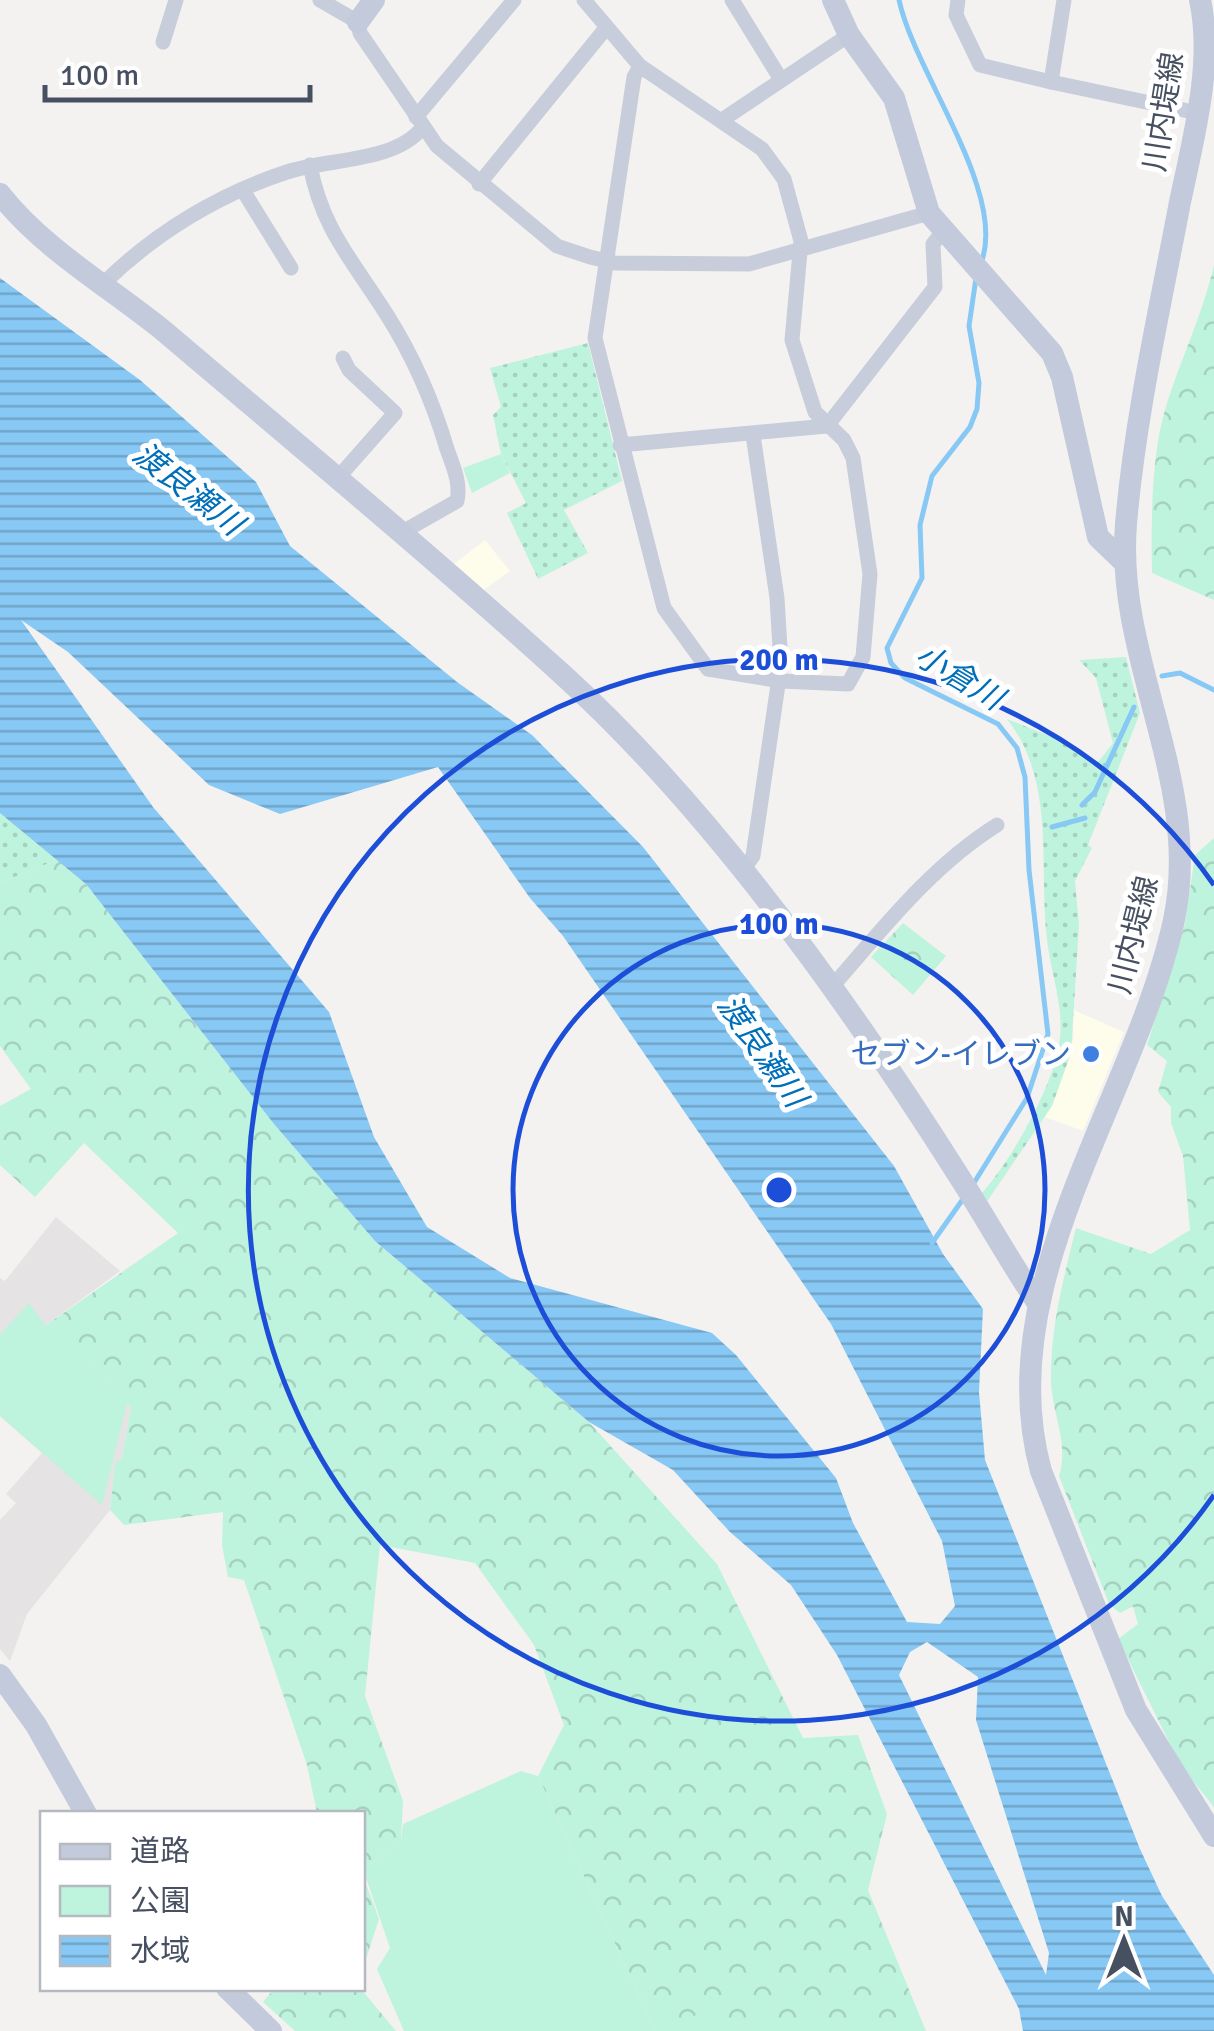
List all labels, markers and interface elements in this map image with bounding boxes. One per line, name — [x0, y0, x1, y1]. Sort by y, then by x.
scale bar — [45, 40, 310, 102]
street label: 川内堤線 — [1136, 50, 1192, 174]
text: 100 m — [60, 57, 139, 94]
water label: 渡良瀬川 — [126, 434, 253, 546]
water label: 小倉川 — [908, 636, 1013, 720]
text: 200 m — [739, 642, 819, 679]
street label: 川内堤線 — [1102, 872, 1166, 998]
text: 100 m — [739, 906, 819, 943]
water label: 渡良瀬川 — [709, 987, 816, 1117]
place label: セブン-イレブン — [851, 1036, 1071, 1073]
marker: セブン-イレブン — [1080, 1043, 1102, 1065]
centre of rings — [761, 1172, 797, 1208]
legend — [40, 1811, 365, 1991]
text: 道路 — [130, 1833, 190, 1870]
text: 公園 — [130, 1883, 190, 1920]
north arrow — [1074, 1891, 1174, 1991]
text: N — [1114, 1900, 1134, 1934]
text: 水域 — [130, 1933, 190, 1970]

